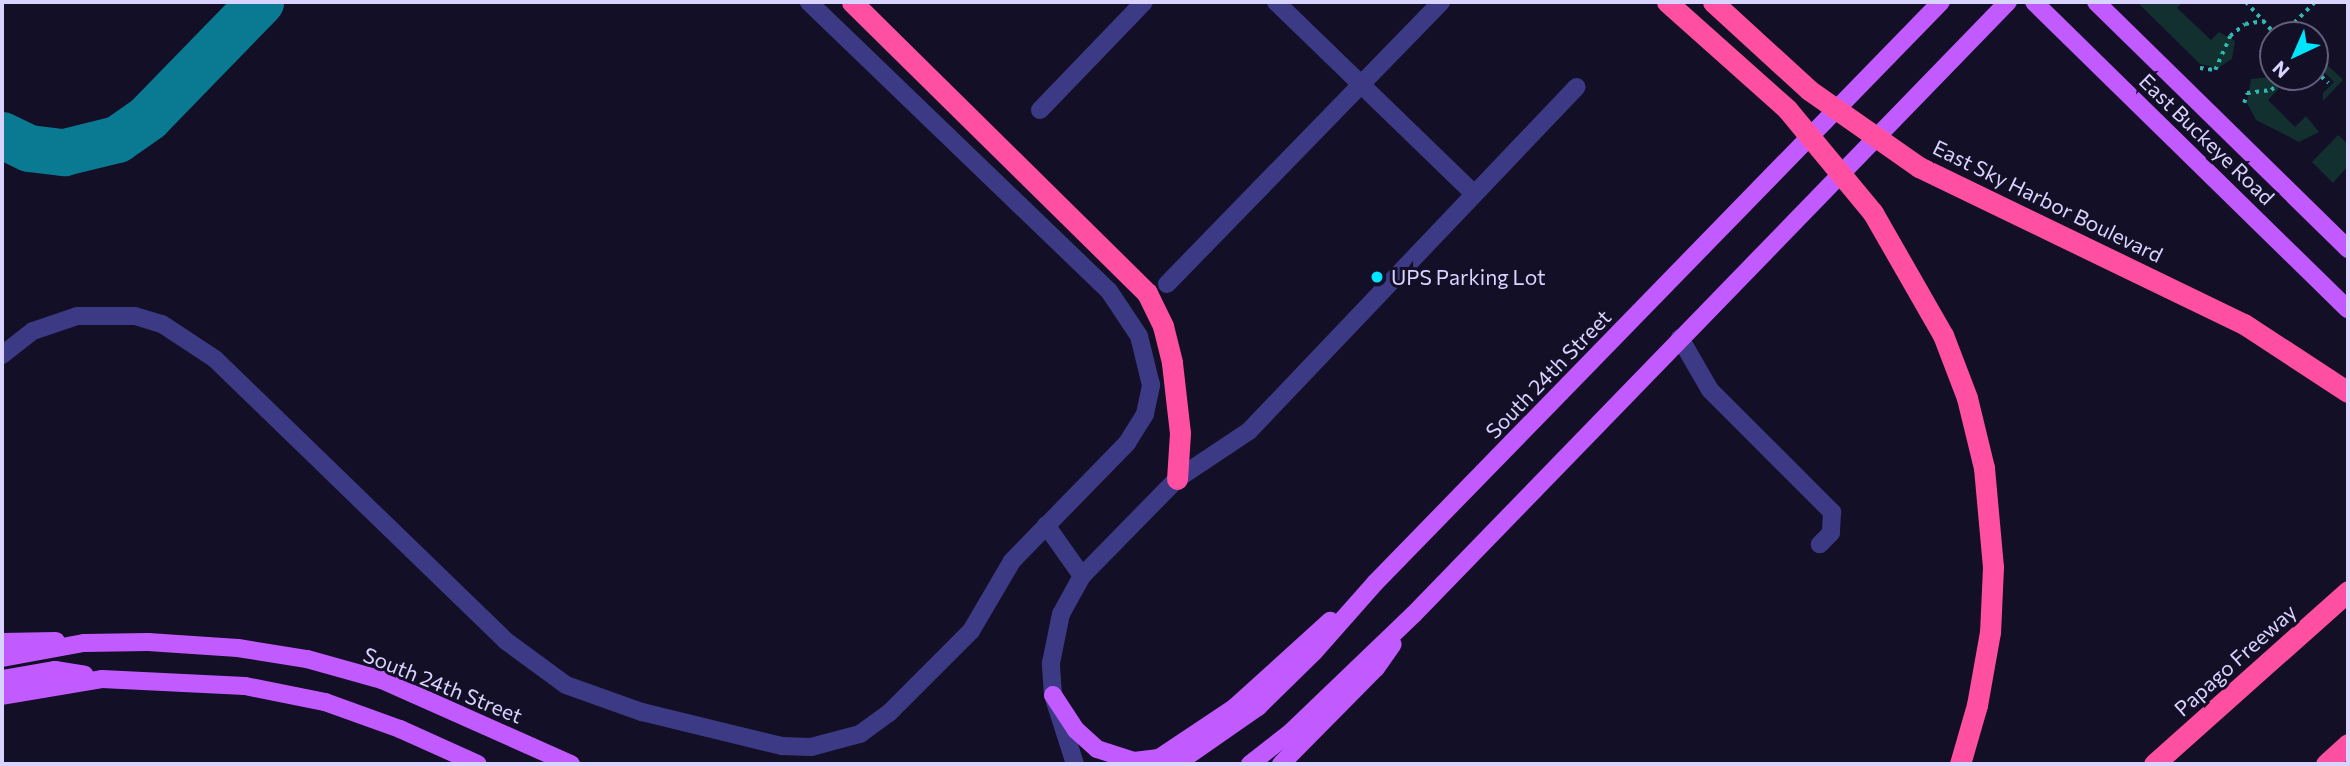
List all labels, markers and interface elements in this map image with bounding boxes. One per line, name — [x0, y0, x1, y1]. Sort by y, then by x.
north arrow — [2259, 21, 2329, 91]
text: N — [2267, 57, 2294, 83]
street label: East Buckeye Road — [2134, 68, 2280, 210]
street label: East Sky Harbor Boulevard — [1929, 134, 2167, 268]
place label: UPS Parking Lot — [1391, 264, 1546, 290]
marker: UPS Parking Lot — [1369, 269, 1385, 285]
street label: South 24th Street — [1480, 304, 1616, 444]
street label: Papago Freeway — [2169, 599, 2301, 721]
street label: South 24th Street — [360, 642, 526, 728]

